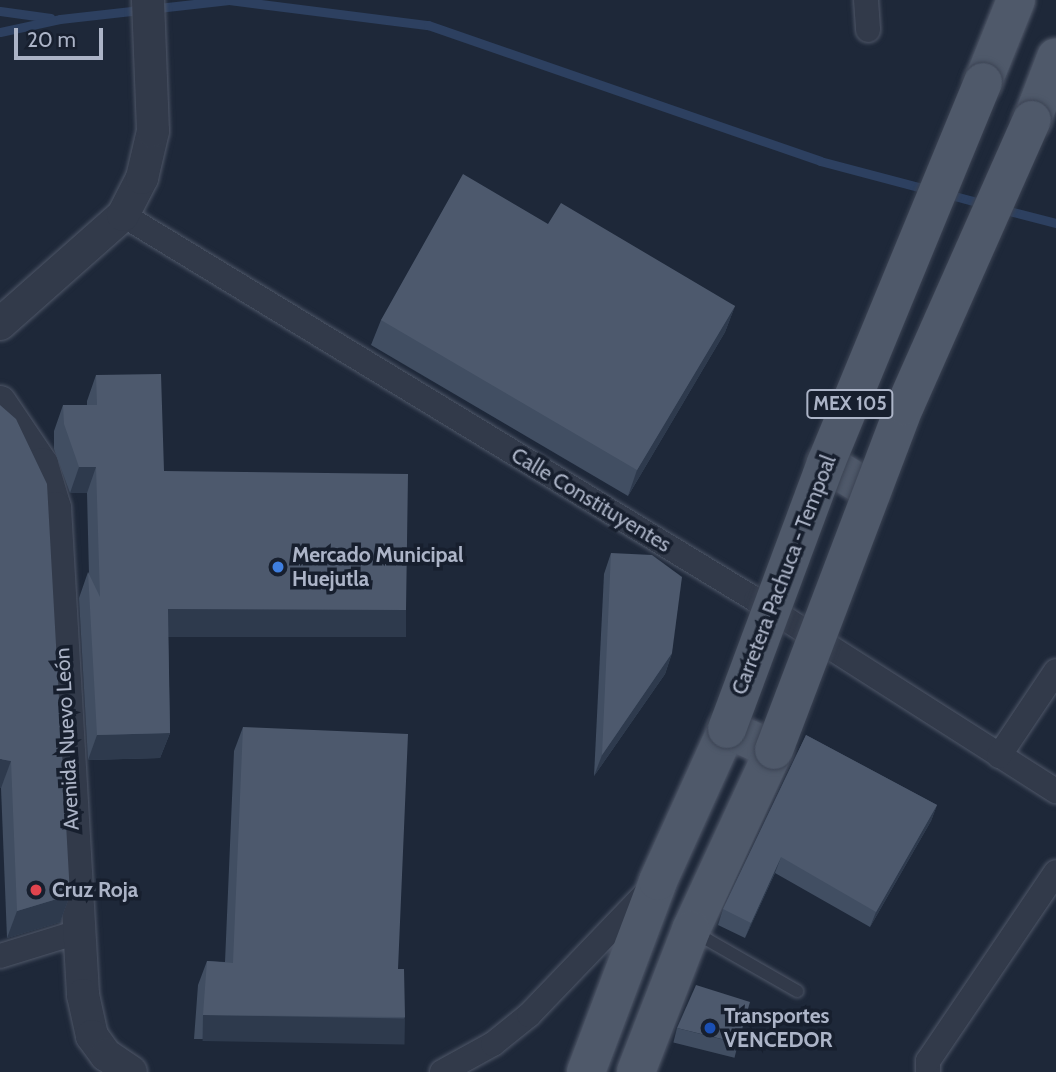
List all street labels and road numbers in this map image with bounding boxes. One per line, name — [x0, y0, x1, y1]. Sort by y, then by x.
road number: MEX 105 — [806, 388, 894, 420]
street label: Calle Constituyentes — [507, 442, 675, 558]
street label: Carretera Pachuca - Tempoal — [727, 452, 841, 698]
street label: Avenida Nuevo León — [50, 647, 84, 831]

